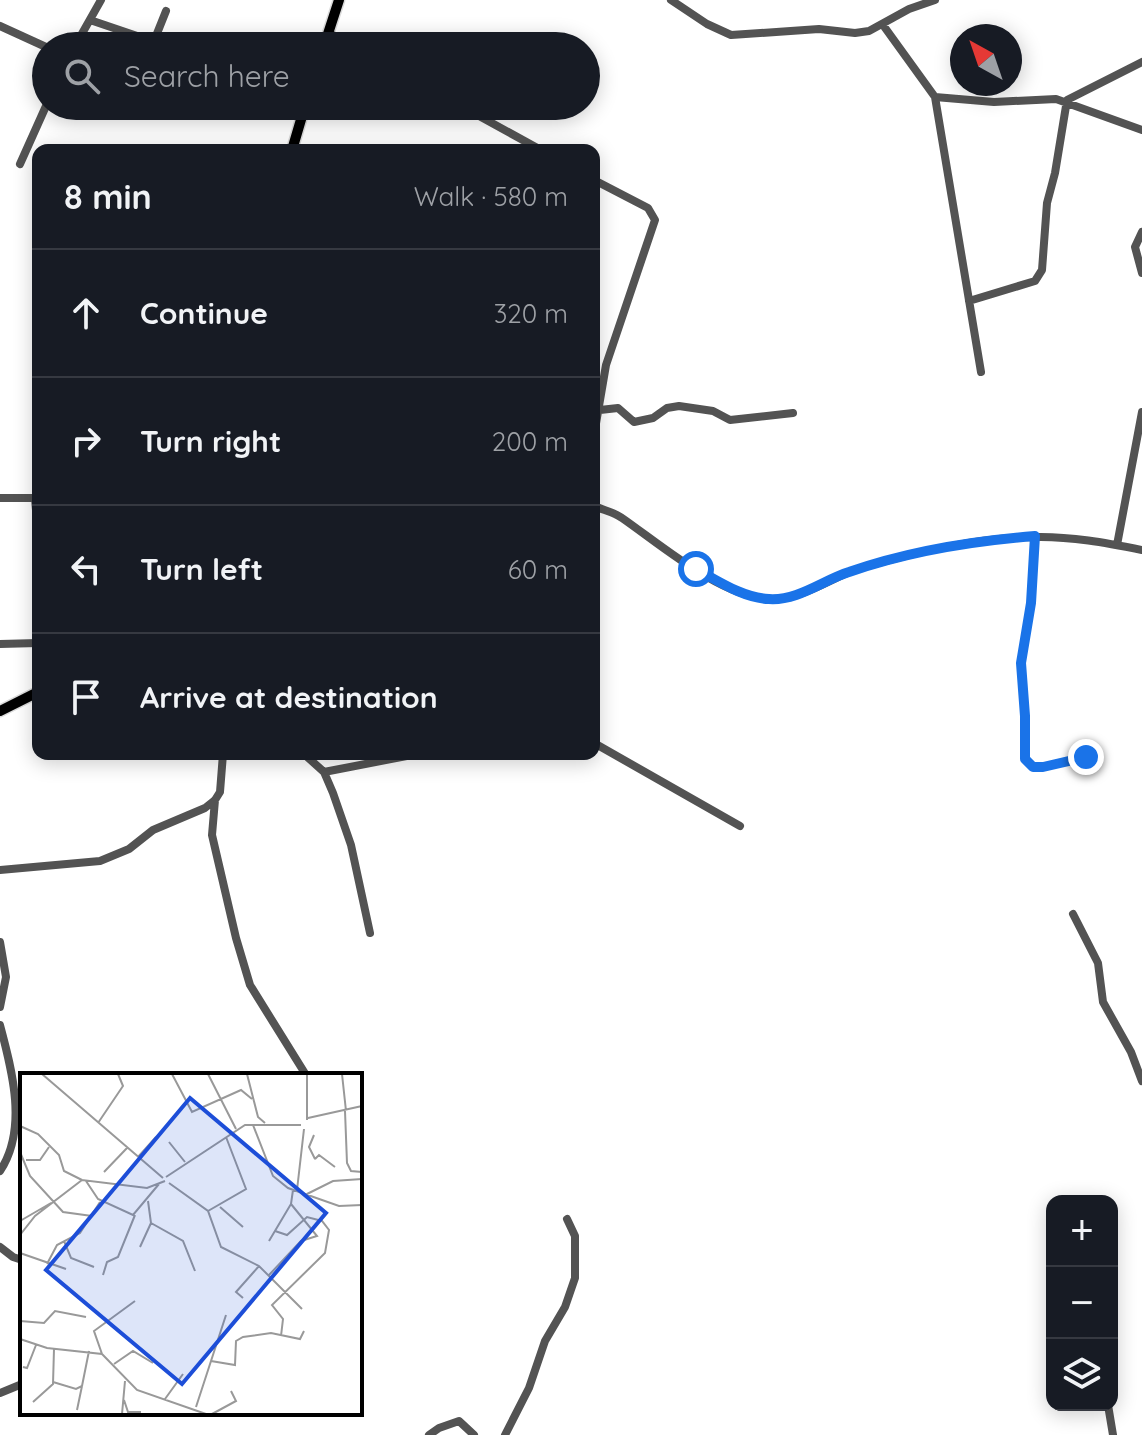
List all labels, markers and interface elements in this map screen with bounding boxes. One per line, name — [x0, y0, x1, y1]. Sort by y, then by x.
north arrow — [950, 24, 1022, 96]
search box — [32, 32, 600, 120]
icon: search — [60, 54, 104, 98]
text: Search here — [124, 57, 290, 95]
text: 8 min — [64, 175, 152, 218]
text: Walk · 580 m — [414, 180, 568, 213]
icon: ahead — [64, 291, 108, 335]
text: Continue — [140, 294, 268, 332]
text: 320 m — [494, 297, 568, 330]
icon: right — [64, 419, 108, 463]
text: Turn right — [140, 422, 281, 460]
text: 200 m — [492, 425, 568, 458]
icon: left — [64, 547, 108, 591]
text: Turn left — [140, 550, 263, 588]
route start — [678, 551, 714, 587]
text: 60 m — [508, 553, 568, 586]
icon: arrive — [64, 675, 108, 719]
text: Arrive at destination — [140, 678, 438, 716]
route end — [1068, 739, 1104, 775]
inset map — [20, 1073, 362, 1415]
map controls — [1046, 1195, 1118, 1411]
button: + — [1046, 1195, 1118, 1267]
button: − — [1046, 1267, 1118, 1339]
button: layers — [1046, 1339, 1118, 1411]

